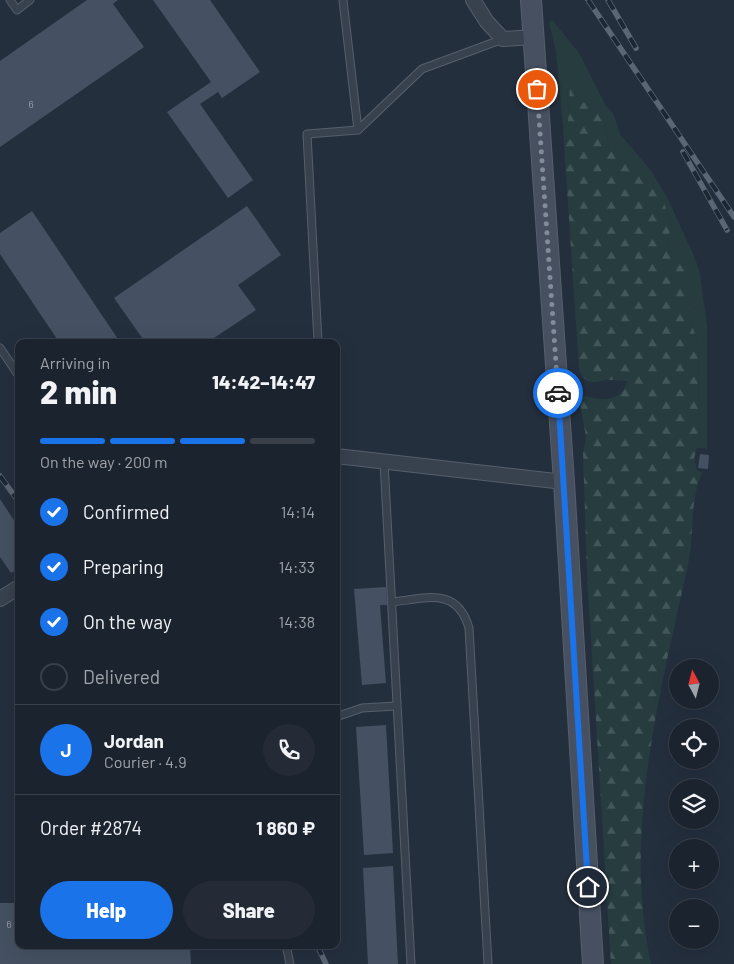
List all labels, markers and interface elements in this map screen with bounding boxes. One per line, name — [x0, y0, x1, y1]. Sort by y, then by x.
pin — [516, 68, 558, 110]
icon: bag — [523, 75, 551, 103]
house number: 6 — [28, 98, 34, 110]
text: Arriving in — [40, 353, 110, 372]
courier — [533, 368, 583, 418]
text: 14:42–14:47 — [212, 370, 315, 393]
text: 2 min — [40, 372, 117, 410]
icon: car — [544, 379, 572, 407]
text: On the way · 200 m — [40, 452, 168, 471]
icon: check — [40, 498, 68, 526]
text: Confirmed — [83, 500, 170, 523]
text: 14:14 — [281, 502, 315, 521]
icon: check — [40, 553, 68, 581]
text: Preparing — [83, 555, 164, 578]
text: 14:33 — [279, 557, 315, 576]
icon: check — [40, 608, 68, 636]
text: On the way — [83, 610, 172, 633]
text: 14:38 — [279, 612, 315, 631]
north arrow — [669, 659, 719, 709]
map controls — [669, 659, 719, 949]
text: Delivered — [83, 665, 160, 688]
button: locate — [669, 719, 719, 769]
button: phone — [263, 724, 315, 776]
text: Jordan — [104, 729, 164, 752]
text: J — [60, 738, 72, 761]
text: Courier · 4.9 — [104, 752, 187, 771]
button: layers — [669, 779, 719, 829]
text: Order #2874 — [40, 816, 142, 839]
text: 1 860 ₽ — [256, 816, 315, 839]
button: + — [669, 839, 719, 889]
pin — [567, 866, 609, 908]
icon: home — [574, 873, 602, 901]
button: Help — [40, 881, 173, 939]
button: Share — [183, 881, 315, 939]
button: − — [669, 899, 719, 949]
house number: 6 — [6, 918, 12, 930]

